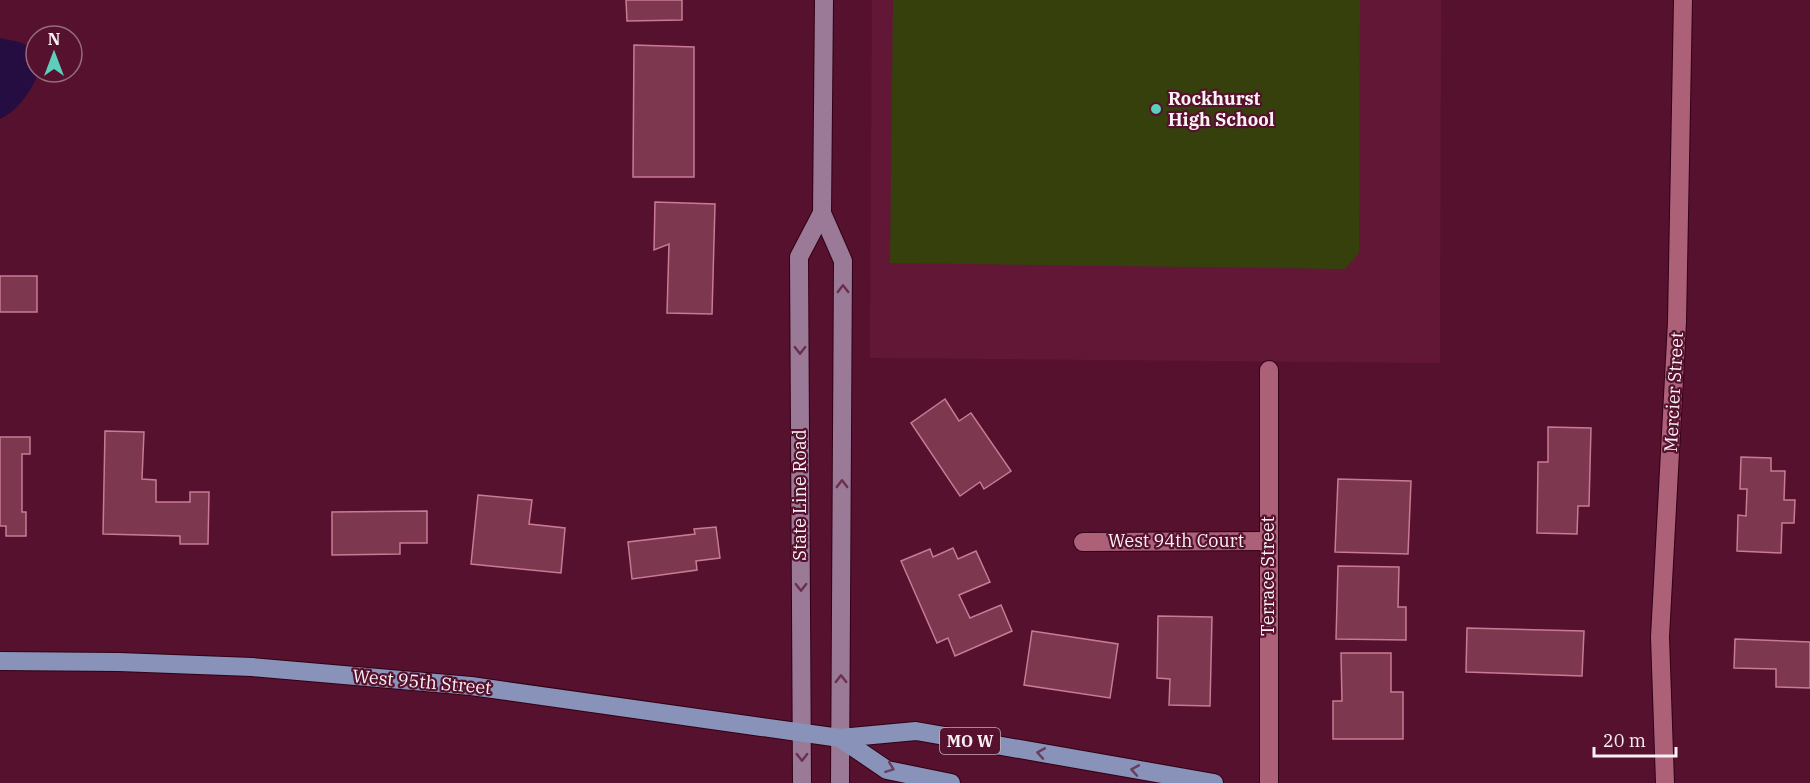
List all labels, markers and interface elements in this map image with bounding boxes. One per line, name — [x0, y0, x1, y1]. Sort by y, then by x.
north arrow — [24, 24, 84, 84]
text: N — [48, 29, 60, 49]
place label: Rockhurst High School — [1168, 87, 1275, 131]
marker: Rockhurst High School — [1149, 102, 1163, 116]
one-way arrow — [837, 285, 849, 294]
street label: Mercier Street — [1659, 331, 1688, 453]
one-way arrow — [794, 346, 806, 355]
street label: State Line Road — [788, 429, 811, 561]
one-way arrow — [836, 480, 848, 489]
street label: Terrace Street — [1256, 516, 1279, 636]
street label: West 94th Court — [1108, 529, 1244, 552]
one-way arrow — [795, 583, 807, 592]
street label: West 95th Street — [352, 664, 492, 699]
one-way arrow — [835, 675, 847, 684]
scale bar — [1594, 720, 1676, 758]
road number: MO W — [940, 728, 1000, 754]
text: 20 m — [1603, 729, 1646, 752]
one-way arrow — [1036, 748, 1046, 760]
one-way arrow — [796, 753, 808, 762]
one-way arrow — [884, 761, 894, 774]
one-way arrow — [1131, 764, 1141, 777]

